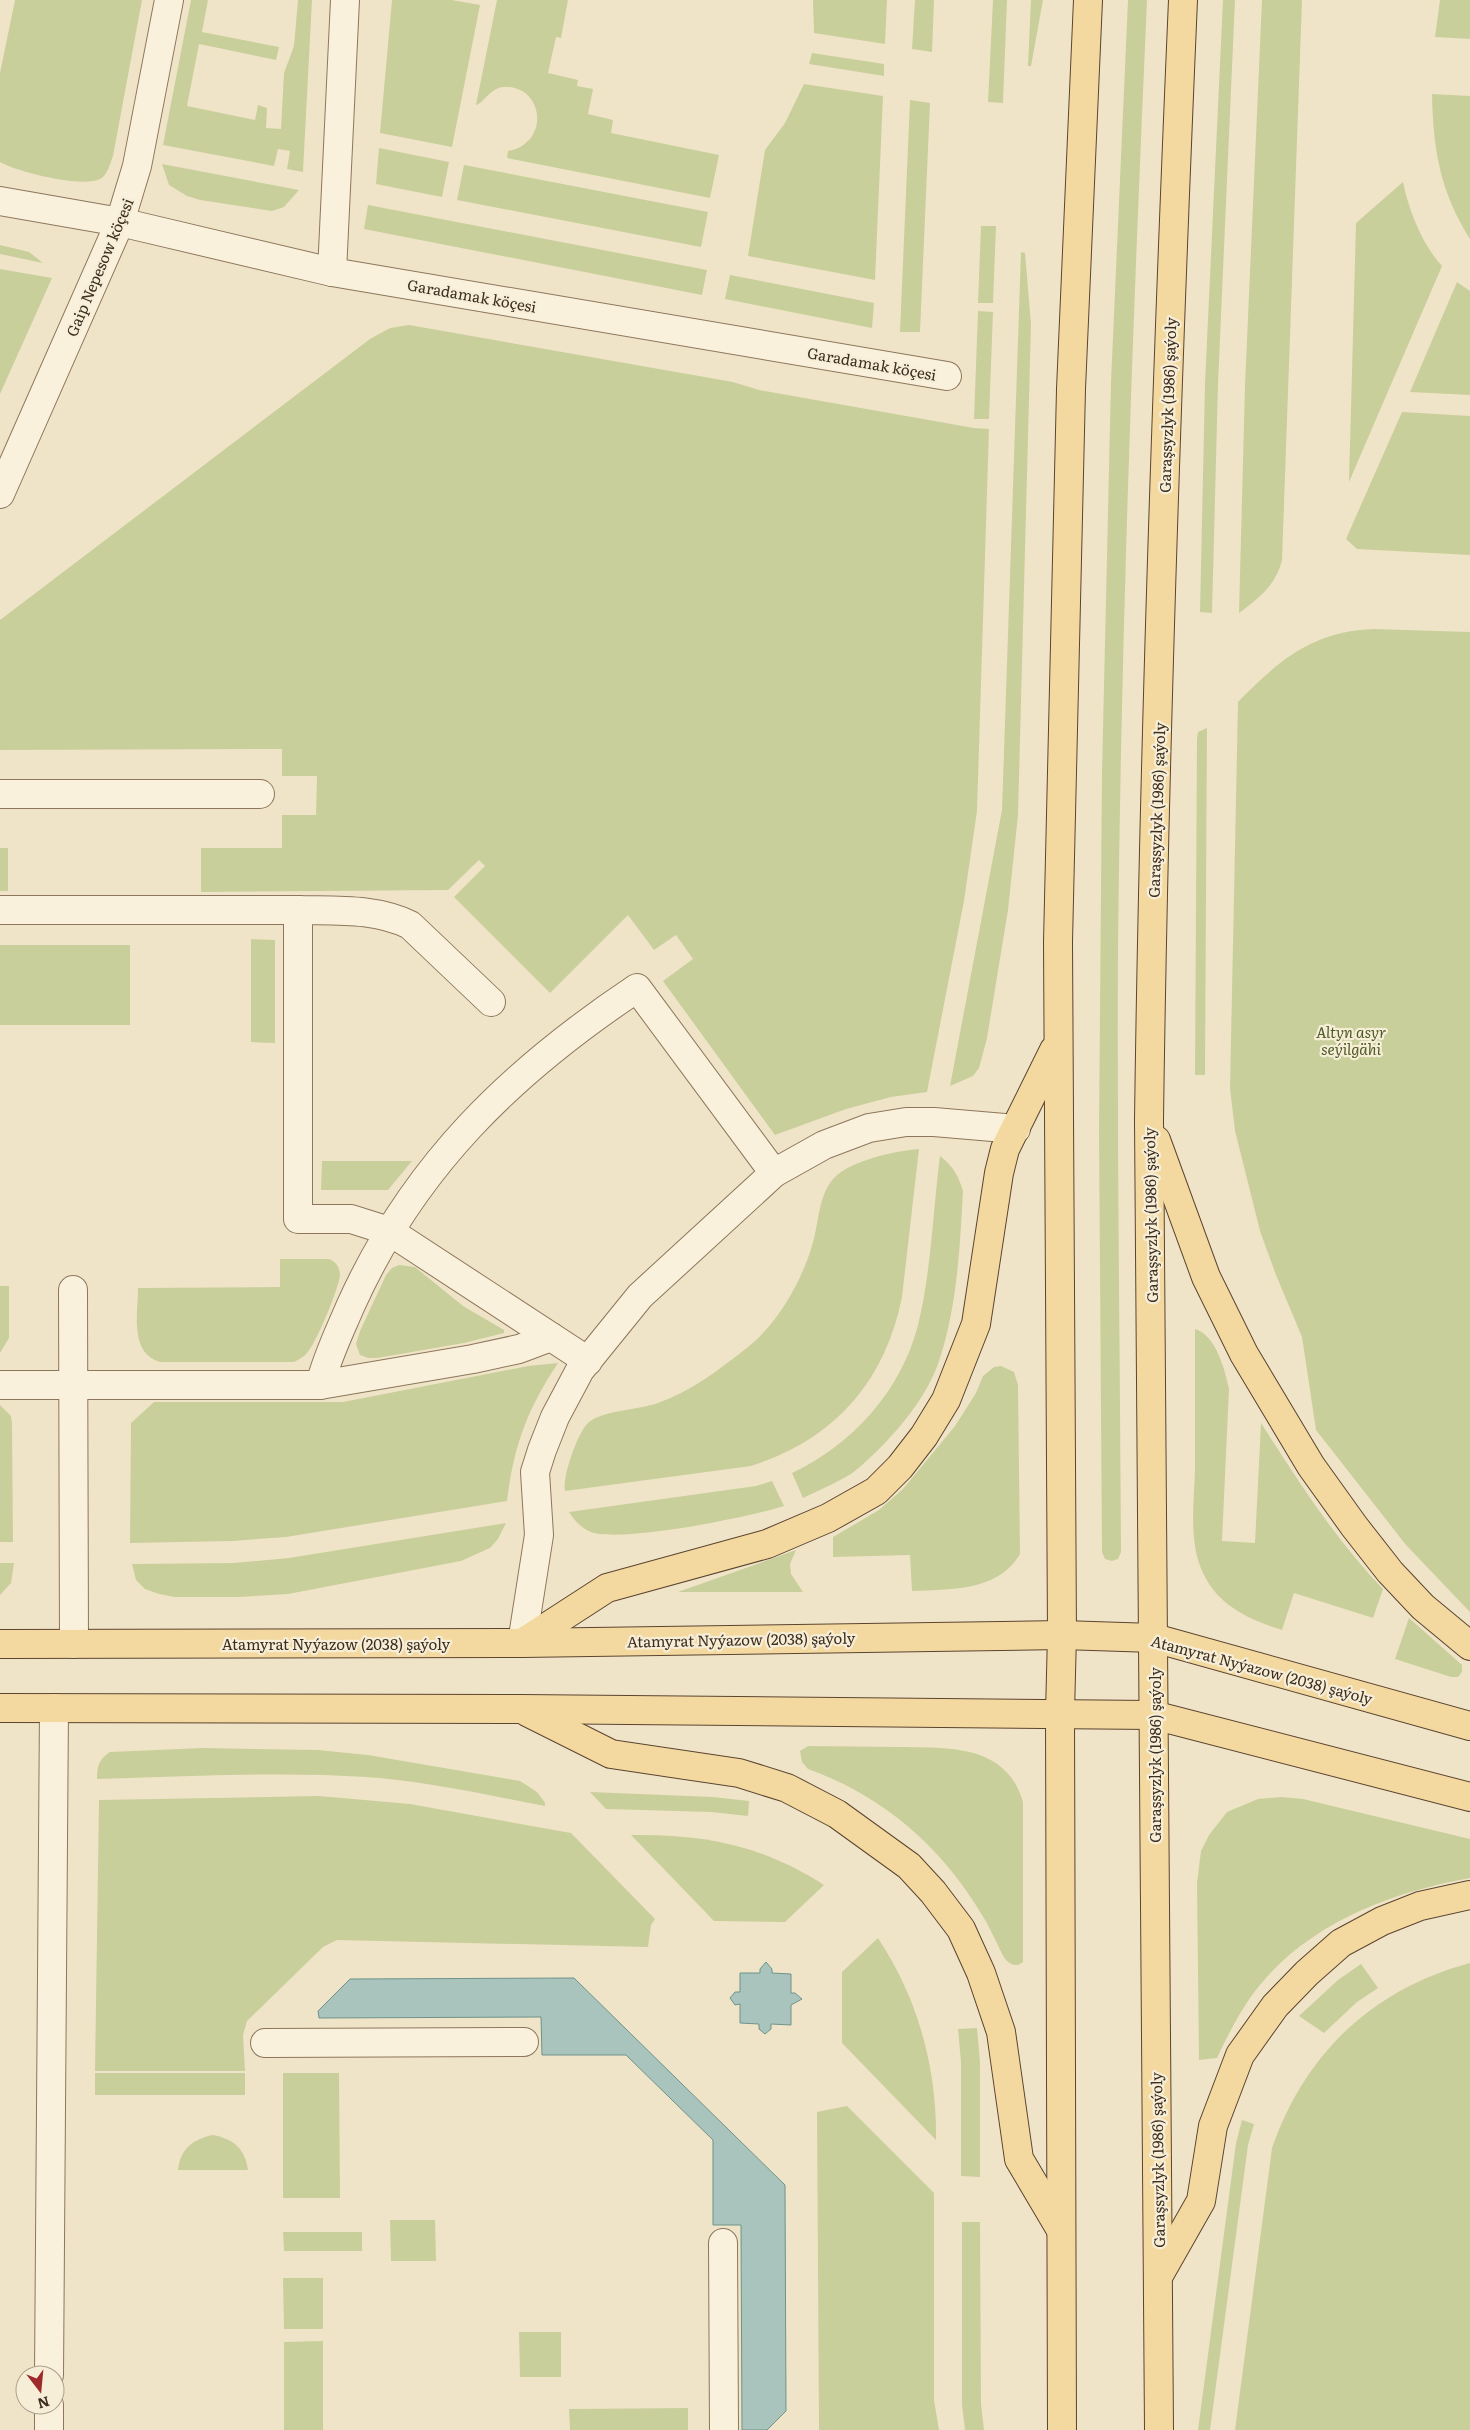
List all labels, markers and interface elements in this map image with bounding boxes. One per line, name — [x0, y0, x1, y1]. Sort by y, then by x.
street label: Gaip Nepesow köçesi — [59, 194, 139, 340]
street label: Garadamak köçesi — [406, 272, 538, 318]
street label: Garaşsyzlyk (1986) şaýoly — [1152, 316, 1182, 493]
street label: Garadamak köçesi — [806, 340, 938, 386]
street label: Garaşsyzlyk (1986) şaýoly — [1141, 721, 1171, 898]
park label: Altyn asyr seýilgähi — [1316, 1020, 1386, 1060]
street label: Garaşsyzlyk (1986) şaýoly — [1137, 1127, 1163, 1303]
street label: Atamyrat Nyýazow (2038) şaýoly — [627, 1626, 856, 1652]
street label: Atamyrat Nyýazow (2038) şaýoly — [1149, 1628, 1376, 1710]
street label: Atamyrat Nyýazow (2038) şaýoly — [222, 1632, 451, 1655]
street label: Garaşsyzlyk (1986) şaýoly — [1143, 1667, 1166, 1843]
street label: Garaşsyzlyk (1986) şaýoly — [1144, 2072, 1170, 2248]
north arrow — [15, 2365, 65, 2415]
text: N — [35, 2392, 52, 2415]

